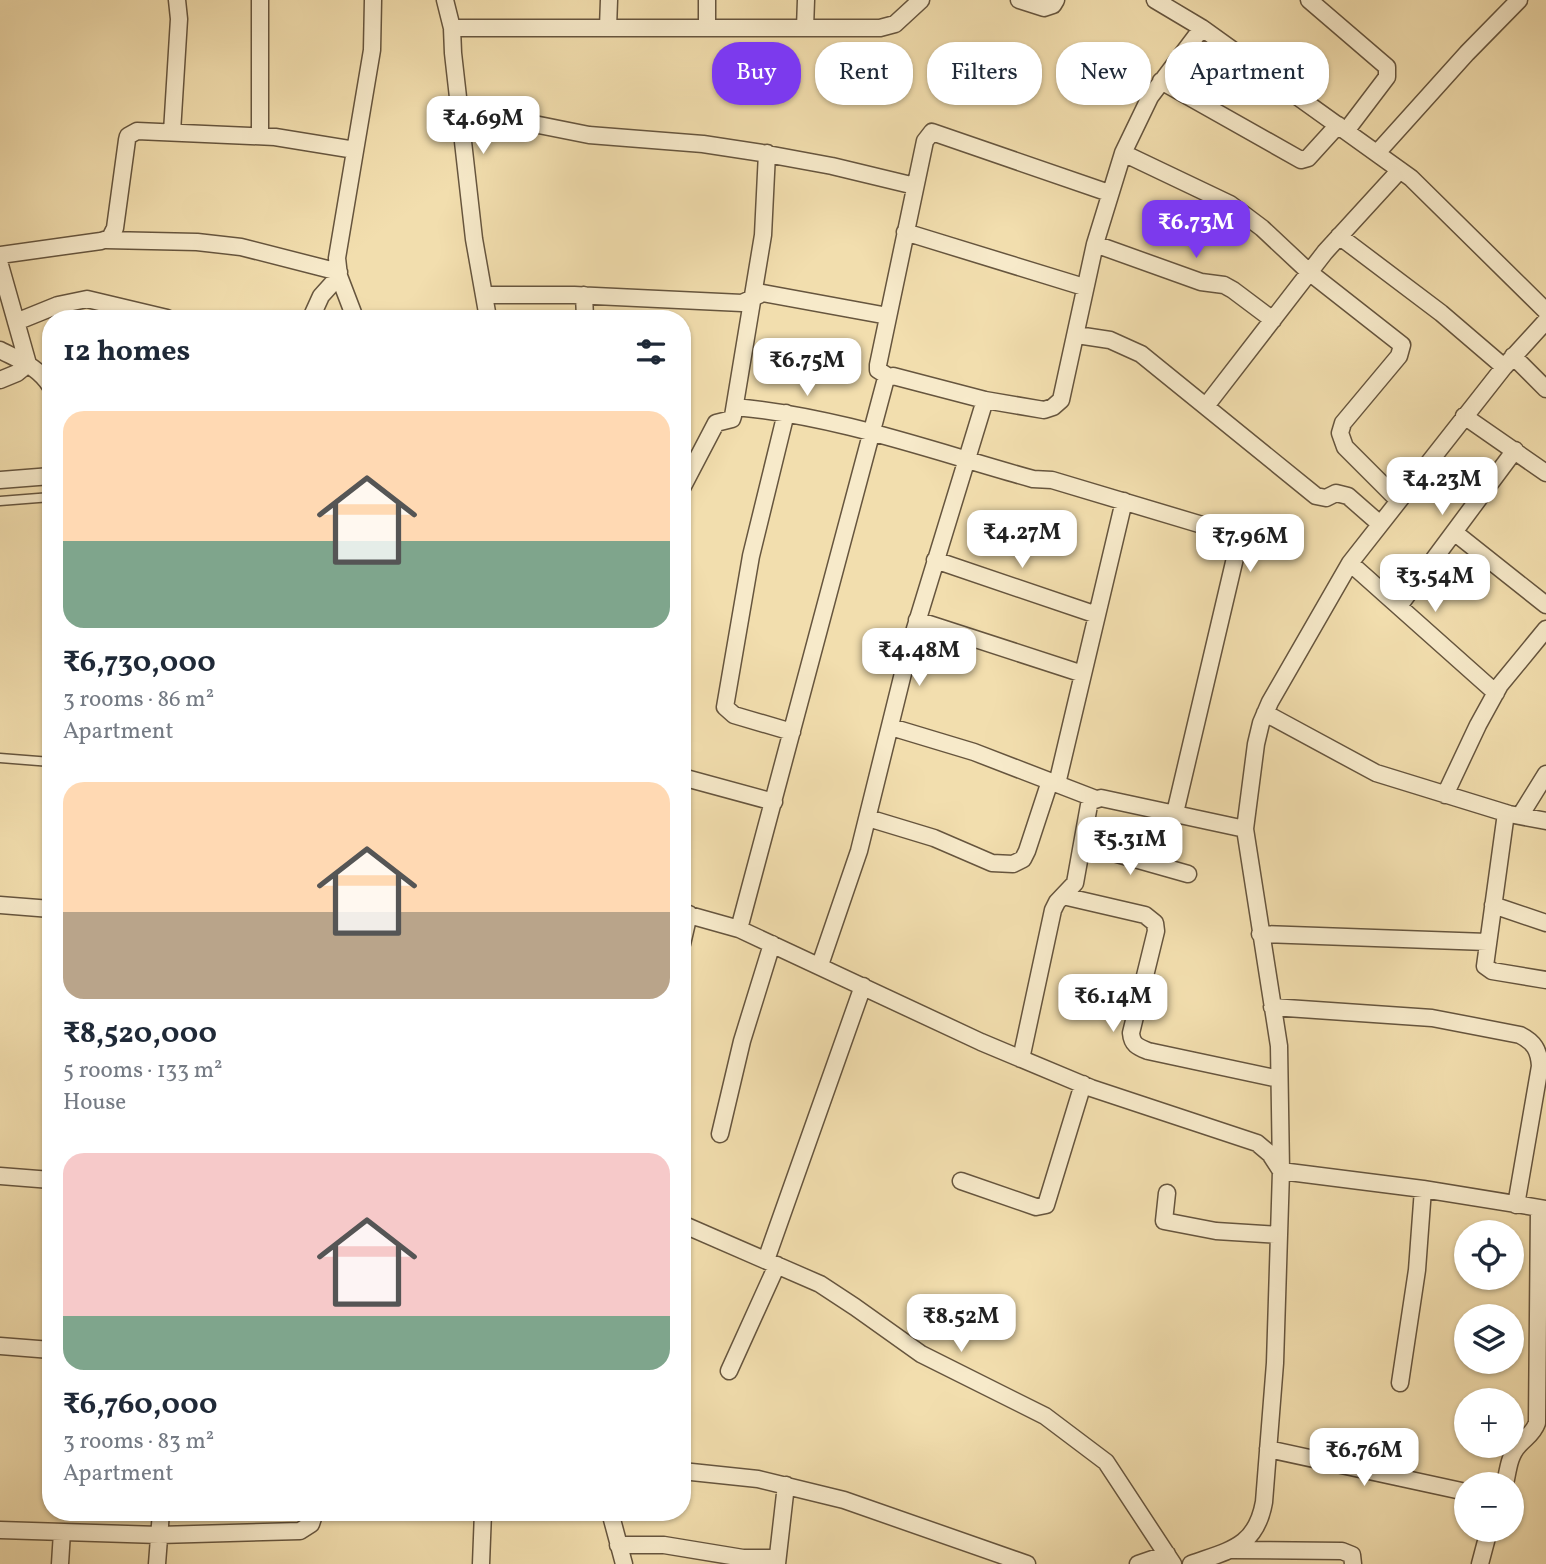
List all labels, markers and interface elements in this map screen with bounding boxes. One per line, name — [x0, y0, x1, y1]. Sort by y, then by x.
chip: Buy — [712, 42, 801, 105]
chip: Rent — [815, 42, 913, 105]
chip: Filters — [927, 42, 1042, 105]
chip: New — [1056, 42, 1151, 105]
chip: Apartment — [1165, 42, 1329, 105]
pin: ₹4.69M — [426, 96, 540, 156]
text: ₹4.69M — [443, 103, 523, 135]
pin: ₹6.73M — [1139, 201, 1253, 260]
text: ₹6.73M — [1158, 207, 1234, 239]
text: 12 homes — [63, 331, 190, 373]
icon: filters — [632, 333, 670, 371]
pin: ₹6.75M — [750, 338, 864, 398]
text: ₹6.75M — [769, 345, 845, 377]
icon: home — [304, 457, 430, 583]
pin: ₹4.23M — [1385, 458, 1499, 517]
text: ₹4.23M — [1403, 464, 1481, 496]
pin: ₹4.27M — [965, 510, 1079, 570]
pin: ₹7.96M — [1193, 514, 1307, 574]
text: ₹4.27M — [983, 517, 1061, 549]
text: ₹7.96M — [1212, 521, 1288, 553]
pin: ₹3.54M — [1378, 554, 1492, 614]
text: ₹3.54M — [1396, 561, 1474, 593]
pin: ₹4.48M — [862, 628, 976, 688]
text: ₹4.48M — [878, 635, 960, 667]
text: ₹6,730,000 — [63, 642, 216, 684]
text: 3 rooms · 86 m² — [63, 684, 214, 716]
text: Apartment — [63, 716, 174, 748]
pin: ₹5.31M — [1073, 818, 1187, 877]
text: ₹5.31M — [1093, 824, 1167, 856]
icon: home — [304, 828, 430, 954]
pin: ₹6.14M — [1056, 974, 1170, 1034]
text: ₹6.14M — [1074, 981, 1152, 1013]
text: ₹8,520,000 — [63, 1013, 217, 1055]
text: 5 rooms · 133 m² — [63, 1055, 223, 1087]
text: House — [63, 1087, 126, 1119]
icon: home — [304, 1199, 430, 1325]
map controls — [1454, 1220, 1524, 1542]
button: locate — [1454, 1220, 1524, 1290]
pin: ₹8.52M — [904, 1294, 1018, 1354]
text: ₹8.52M — [923, 1301, 999, 1333]
button: layers — [1454, 1304, 1524, 1374]
text: ₹6,760,000 — [63, 1384, 218, 1426]
button: + — [1454, 1388, 1524, 1458]
text: 3 rooms · 83 m² — [63, 1426, 214, 1458]
pin: ₹6.76M — [1307, 1428, 1421, 1488]
text: ₹6.76M — [1326, 1435, 1402, 1467]
text: Apartment — [63, 1458, 174, 1490]
button: − — [1454, 1472, 1524, 1542]

